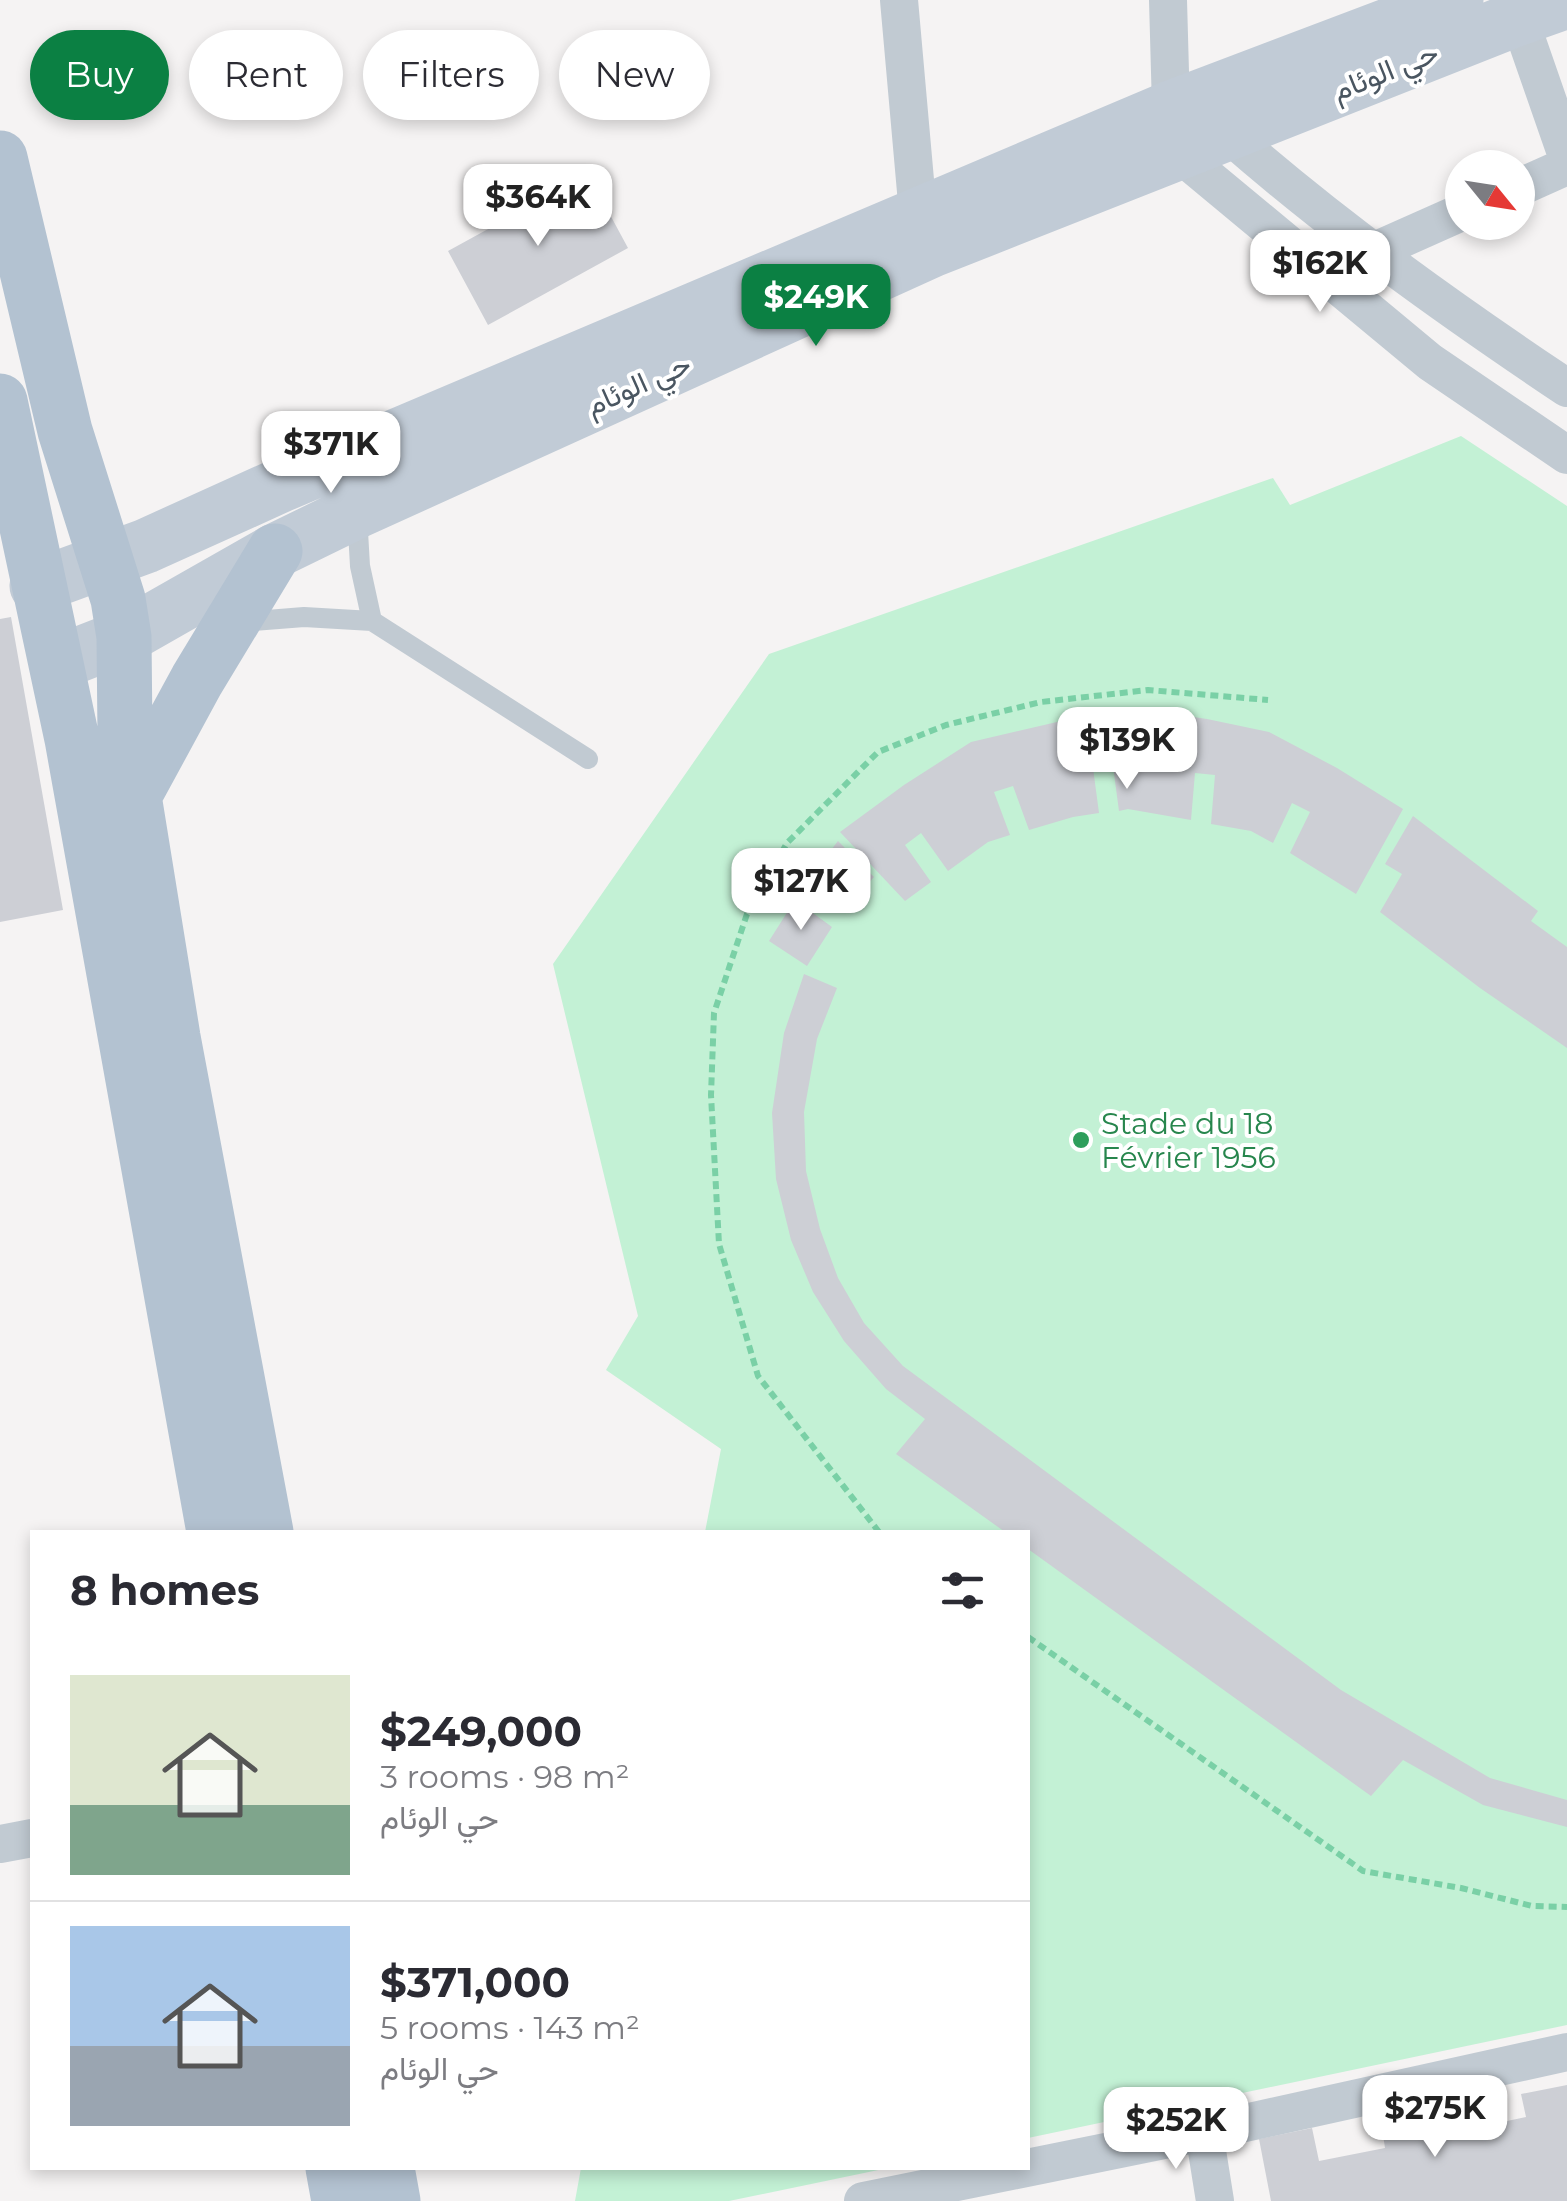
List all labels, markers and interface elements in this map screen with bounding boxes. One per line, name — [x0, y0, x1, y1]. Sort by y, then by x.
chip: Buy — [30, 30, 169, 120]
chip: Rent — [189, 30, 343, 120]
chip: Filters — [363, 30, 539, 120]
chip: New — [559, 30, 710, 120]
street label: حي الوئام — [1326, 33, 1446, 115]
north arrow — [1445, 150, 1535, 240]
map controls — [1445, 150, 1535, 240]
pin: $364K — [468, 164, 608, 249]
text: $364K — [485, 177, 591, 216]
pin: $162K — [1250, 230, 1390, 315]
text: $162K — [1272, 243, 1368, 282]
pin: $249K — [746, 264, 886, 349]
text: $249K — [764, 277, 868, 316]
street label: حي الوئام — [580, 344, 699, 429]
pin: $371K — [261, 411, 401, 496]
text: $371K — [283, 424, 379, 463]
pin: $139K — [1057, 707, 1197, 792]
text: $139K — [1079, 720, 1175, 759]
pin: $127K — [731, 848, 871, 933]
text: $127K — [753, 861, 849, 900]
place label: Stade du 18 Février 1956 — [1101, 1105, 1276, 1176]
marker: Stade du 18 Février 1956 — [1070, 1129, 1092, 1151]
icon: filters — [935, 1563, 990, 1618]
text: 8 homes — [70, 1564, 259, 1616]
text: $249,000 — [380, 1705, 582, 1757]
icon: home — [150, 1715, 270, 1835]
text: 3 rooms · 98 m² — [380, 1757, 629, 1796]
text: حي الوئام — [380, 1798, 499, 1837]
text: $371,000 — [380, 1956, 570, 2008]
icon: home — [150, 1966, 270, 2086]
text: 5 rooms · 143 m² — [380, 2008, 640, 2047]
text: حي الوئام — [380, 2049, 499, 2088]
pin: $275K — [1365, 2075, 1505, 2160]
pin: $252K — [1106, 2087, 1246, 2172]
text: $275K — [1384, 2088, 1486, 2127]
text: $252K — [1126, 2100, 1226, 2139]

